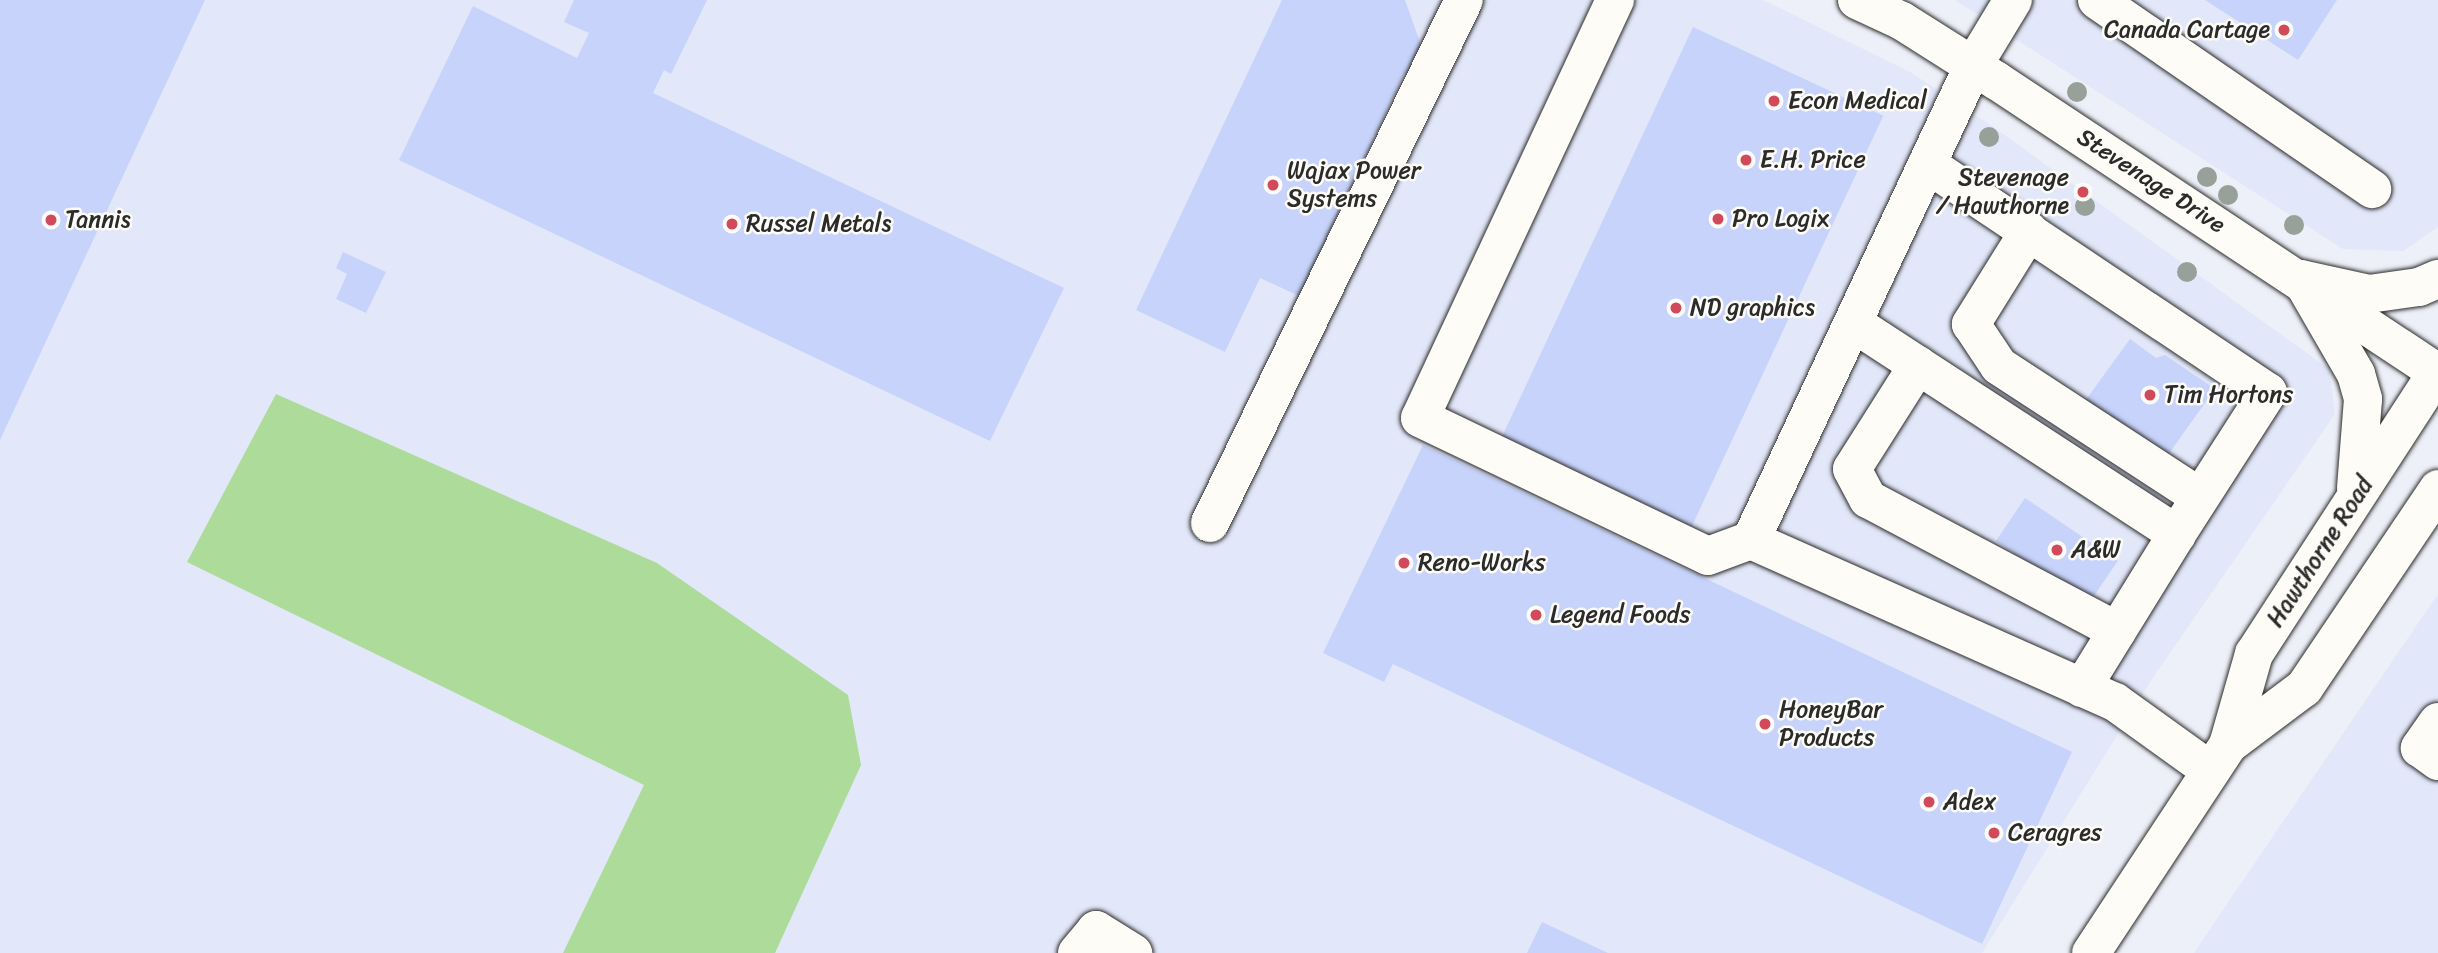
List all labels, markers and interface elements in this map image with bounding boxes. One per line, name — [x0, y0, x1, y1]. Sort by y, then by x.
place label: Canada Cartage — [2104, 16, 2270, 44]
marker: Canada Cartage — [2276, 22, 2292, 38]
place label: Econ Medical — [1788, 87, 1927, 115]
marker: Econ Medical — [1766, 93, 1782, 109]
street label: Stevenage Drive — [2071, 122, 2231, 240]
place label: E.H. Price — [1760, 146, 1866, 174]
marker: E.H. Price — [1738, 152, 1754, 168]
place label: Wajax Power Systems — [1287, 157, 1421, 213]
place label: Stevenage / Hawthorne — [1936, 164, 2069, 220]
marker: Wajax Power Systems — [1265, 177, 1281, 193]
marker: Stevenage / Hawthorne — [2075, 184, 2091, 200]
place label: Pro Logix — [1732, 205, 1829, 233]
place label: Tannis — [65, 206, 131, 234]
place label: Russel Metals — [746, 210, 892, 238]
marker: Pro Logix — [1710, 211, 1726, 227]
marker: Tannis — [43, 212, 59, 228]
marker: Russel Metals — [724, 216, 740, 232]
place label: ND graphics — [1690, 294, 1815, 322]
marker: ND graphics — [1668, 300, 1684, 316]
place label: Tim Hortons — [2164, 381, 2294, 409]
marker: Tim Hortons — [2142, 387, 2158, 403]
street label: Hawthorne Road — [2261, 472, 2379, 632]
place label: A&W — [2071, 536, 2120, 564]
marker: A&W — [2049, 542, 2065, 558]
place label: Reno-Works — [1418, 549, 1545, 577]
marker: Reno-Works — [1396, 555, 1412, 571]
place label: Legend Foods — [1550, 601, 1691, 629]
marker: Legend Foods — [1528, 607, 1544, 623]
place label: HoneyBar Products — [1779, 696, 1883, 752]
marker: HoneyBar Products — [1757, 716, 1773, 732]
place label: Adex — [1943, 788, 1996, 816]
marker: Adex — [1921, 794, 1937, 810]
place label: Ceragres — [2008, 819, 2102, 847]
marker: Ceragres — [1986, 825, 2002, 841]

